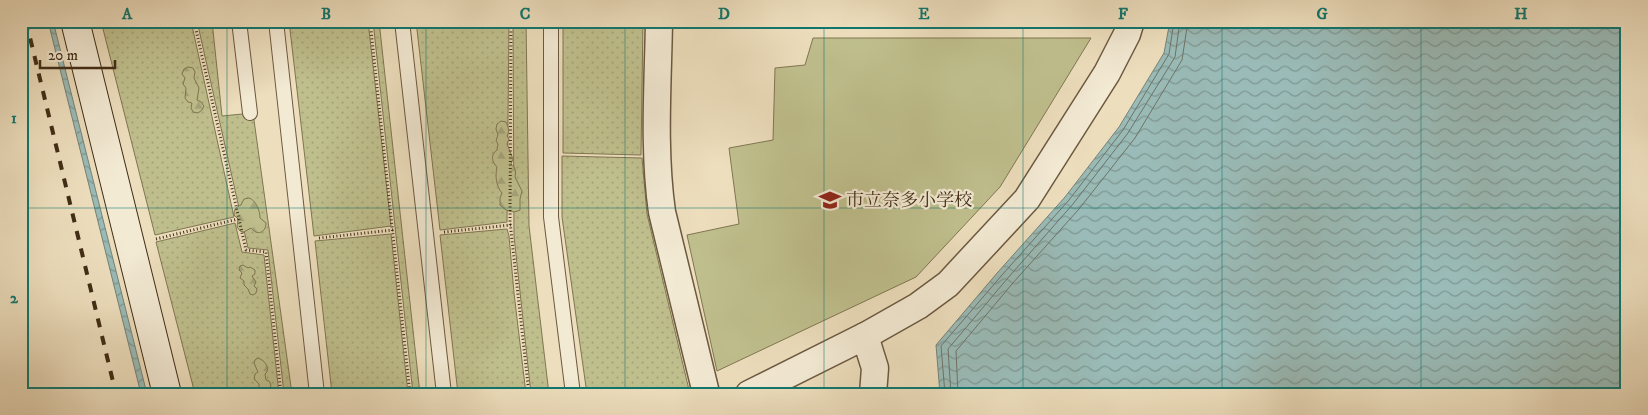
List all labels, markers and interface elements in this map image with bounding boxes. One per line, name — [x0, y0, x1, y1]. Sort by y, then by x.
text: A — [121, 4, 133, 24]
text: B — [321, 4, 331, 24]
text: C — [520, 4, 530, 24]
text: D — [718, 4, 730, 24]
text: E — [918, 4, 930, 24]
text: F — [1118, 4, 1128, 24]
text: G — [1316, 4, 1328, 24]
text: H — [1514, 4, 1528, 24]
scale bar — [40, 38, 115, 70]
text: 20 m — [48, 46, 78, 65]
text: 1 — [11, 108, 17, 128]
school or university icon: 市立奈多小学校 — [817, 187, 843, 213]
place label: 市立奈多小学校 — [846, 190, 972, 212]
text: 2 — [10, 288, 19, 308]

